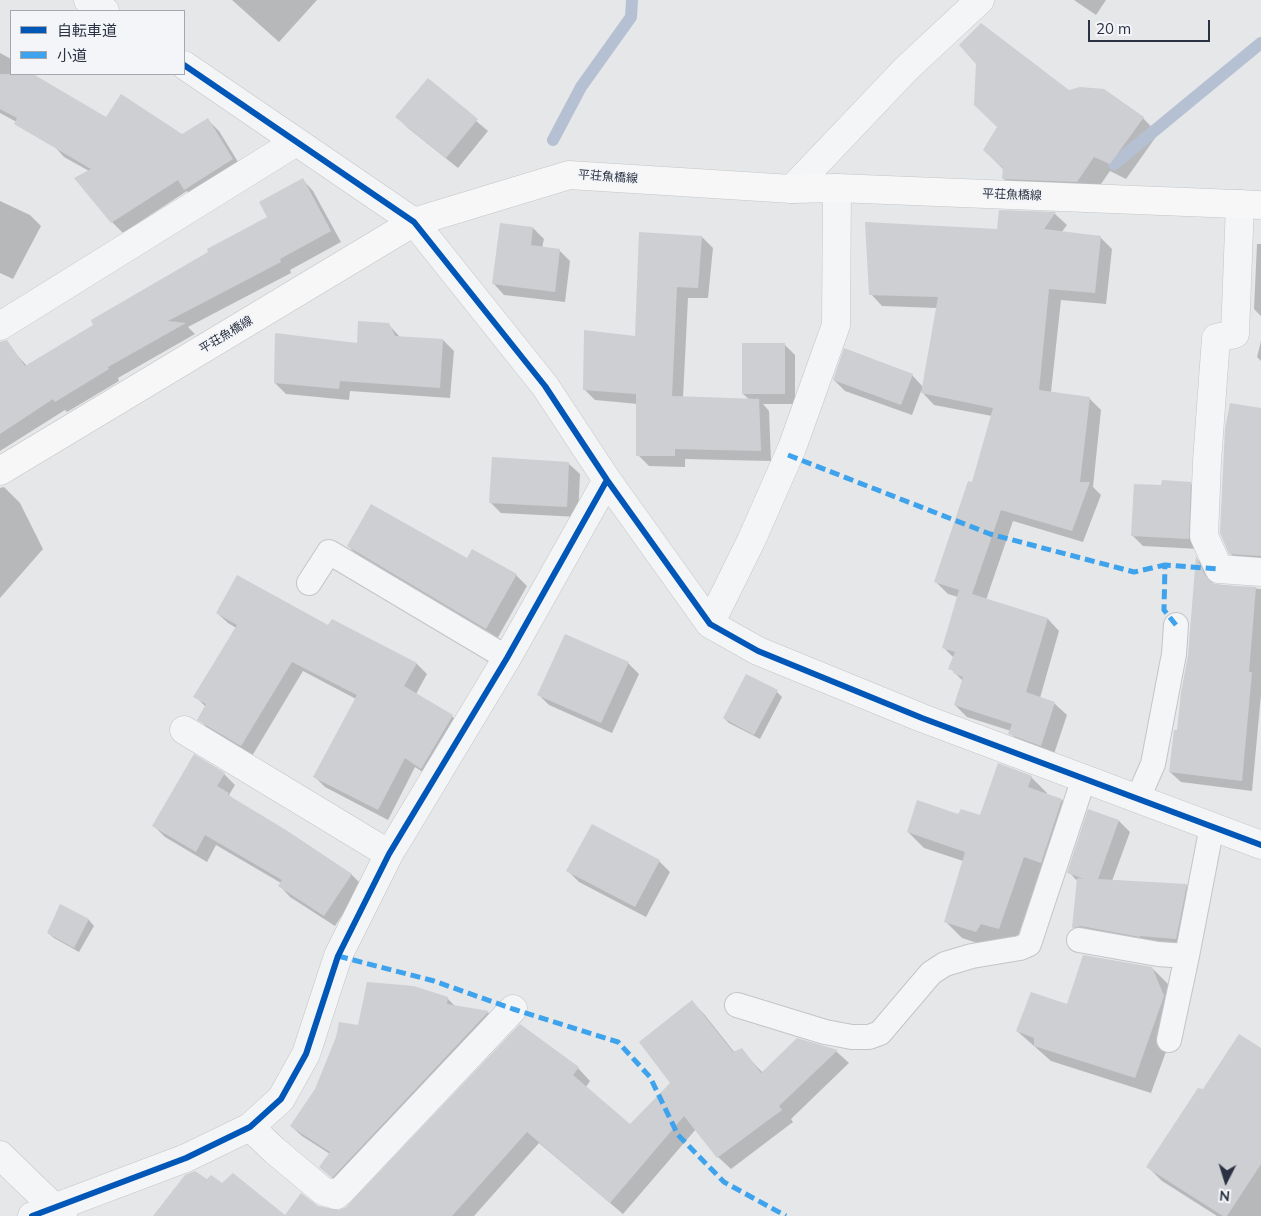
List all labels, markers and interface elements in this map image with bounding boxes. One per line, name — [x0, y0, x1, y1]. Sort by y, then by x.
legend — [10, 10, 185, 75]
scale bar — [1091, 10, 1214, 42]
text: 20 m — [1096, 19, 1131, 38]
text: 自転車道 — [57, 21, 117, 40]
text: 小道 — [57, 46, 87, 65]
street label: 平荘魚橋線 — [578, 168, 638, 186]
street label: 平荘魚橋線 — [982, 187, 1042, 203]
street label: 平荘魚橋線 — [197, 313, 255, 357]
north arrow — [1201, 1156, 1251, 1206]
text: N — [1219, 1187, 1231, 1205]

